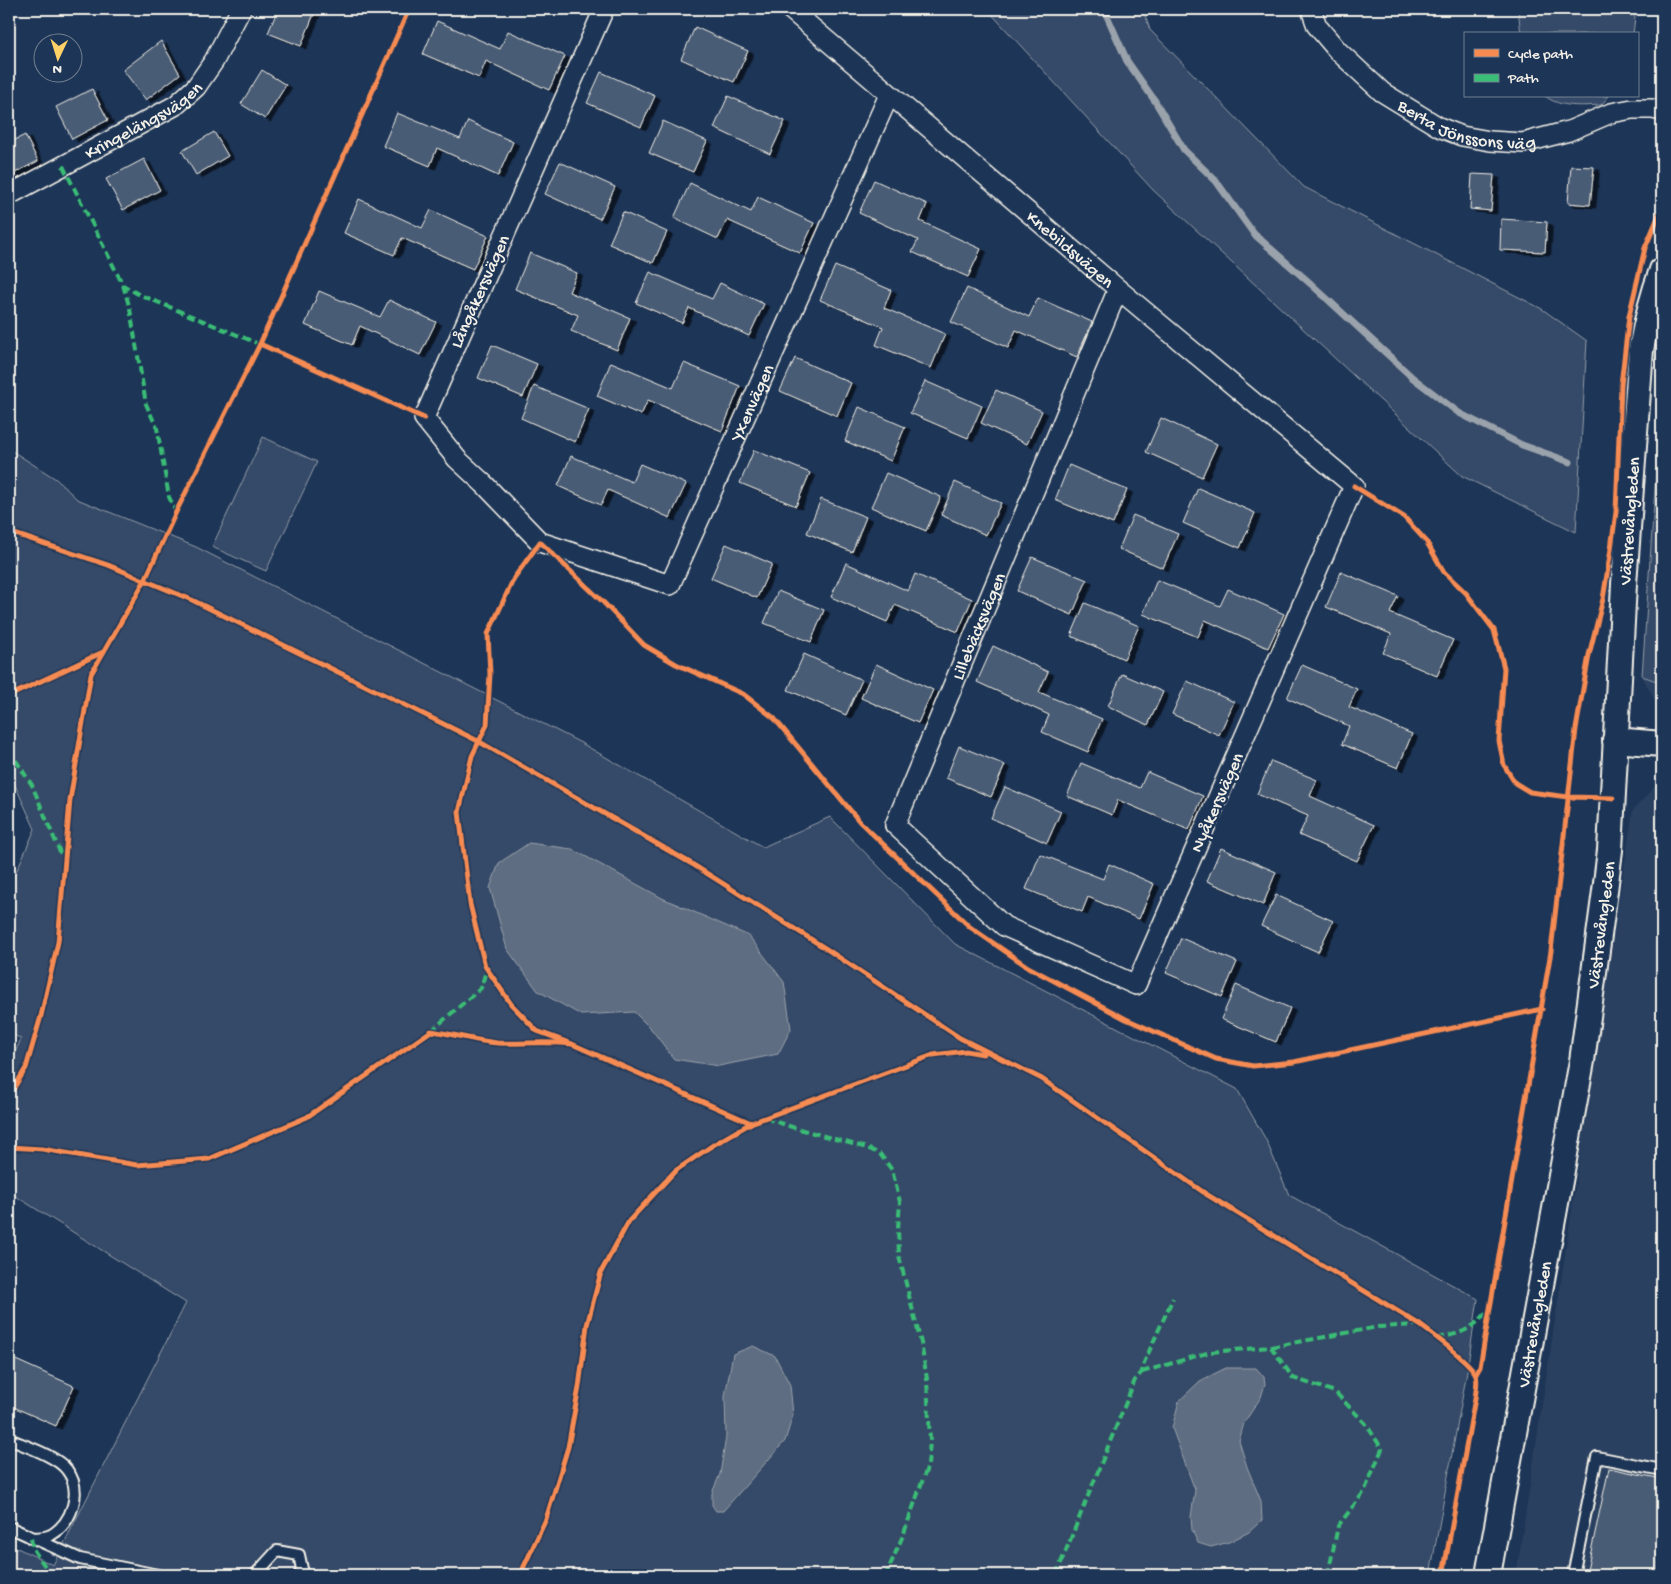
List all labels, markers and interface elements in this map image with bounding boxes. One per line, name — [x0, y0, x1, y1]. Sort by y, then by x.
north arrow — [32, 32, 82, 82]
legend — [1464, 32, 1638, 98]
text: Cycle path — [1508, 46, 1573, 64]
text: N — [52, 60, 62, 77]
text: Path — [1507, 70, 1539, 88]
street label: Kringelängsvägen — [82, 78, 208, 165]
street label: Berta Jönssons väg — [1392, 96, 1538, 156]
street label: Knebildsvägen — [1021, 207, 1117, 294]
street label: Långåkersvägen — [447, 232, 516, 352]
street label: Yxenvägen — [727, 361, 780, 447]
street label: Västrevångleden — [1616, 456, 1646, 587]
street label: Lillebäcksvägen — [949, 570, 1012, 684]
street label: Nyåkersvägen — [1187, 749, 1250, 856]
street label: Västrevångleden — [1584, 860, 1622, 991]
street label: Västrevångleden — [1514, 1259, 1558, 1390]

